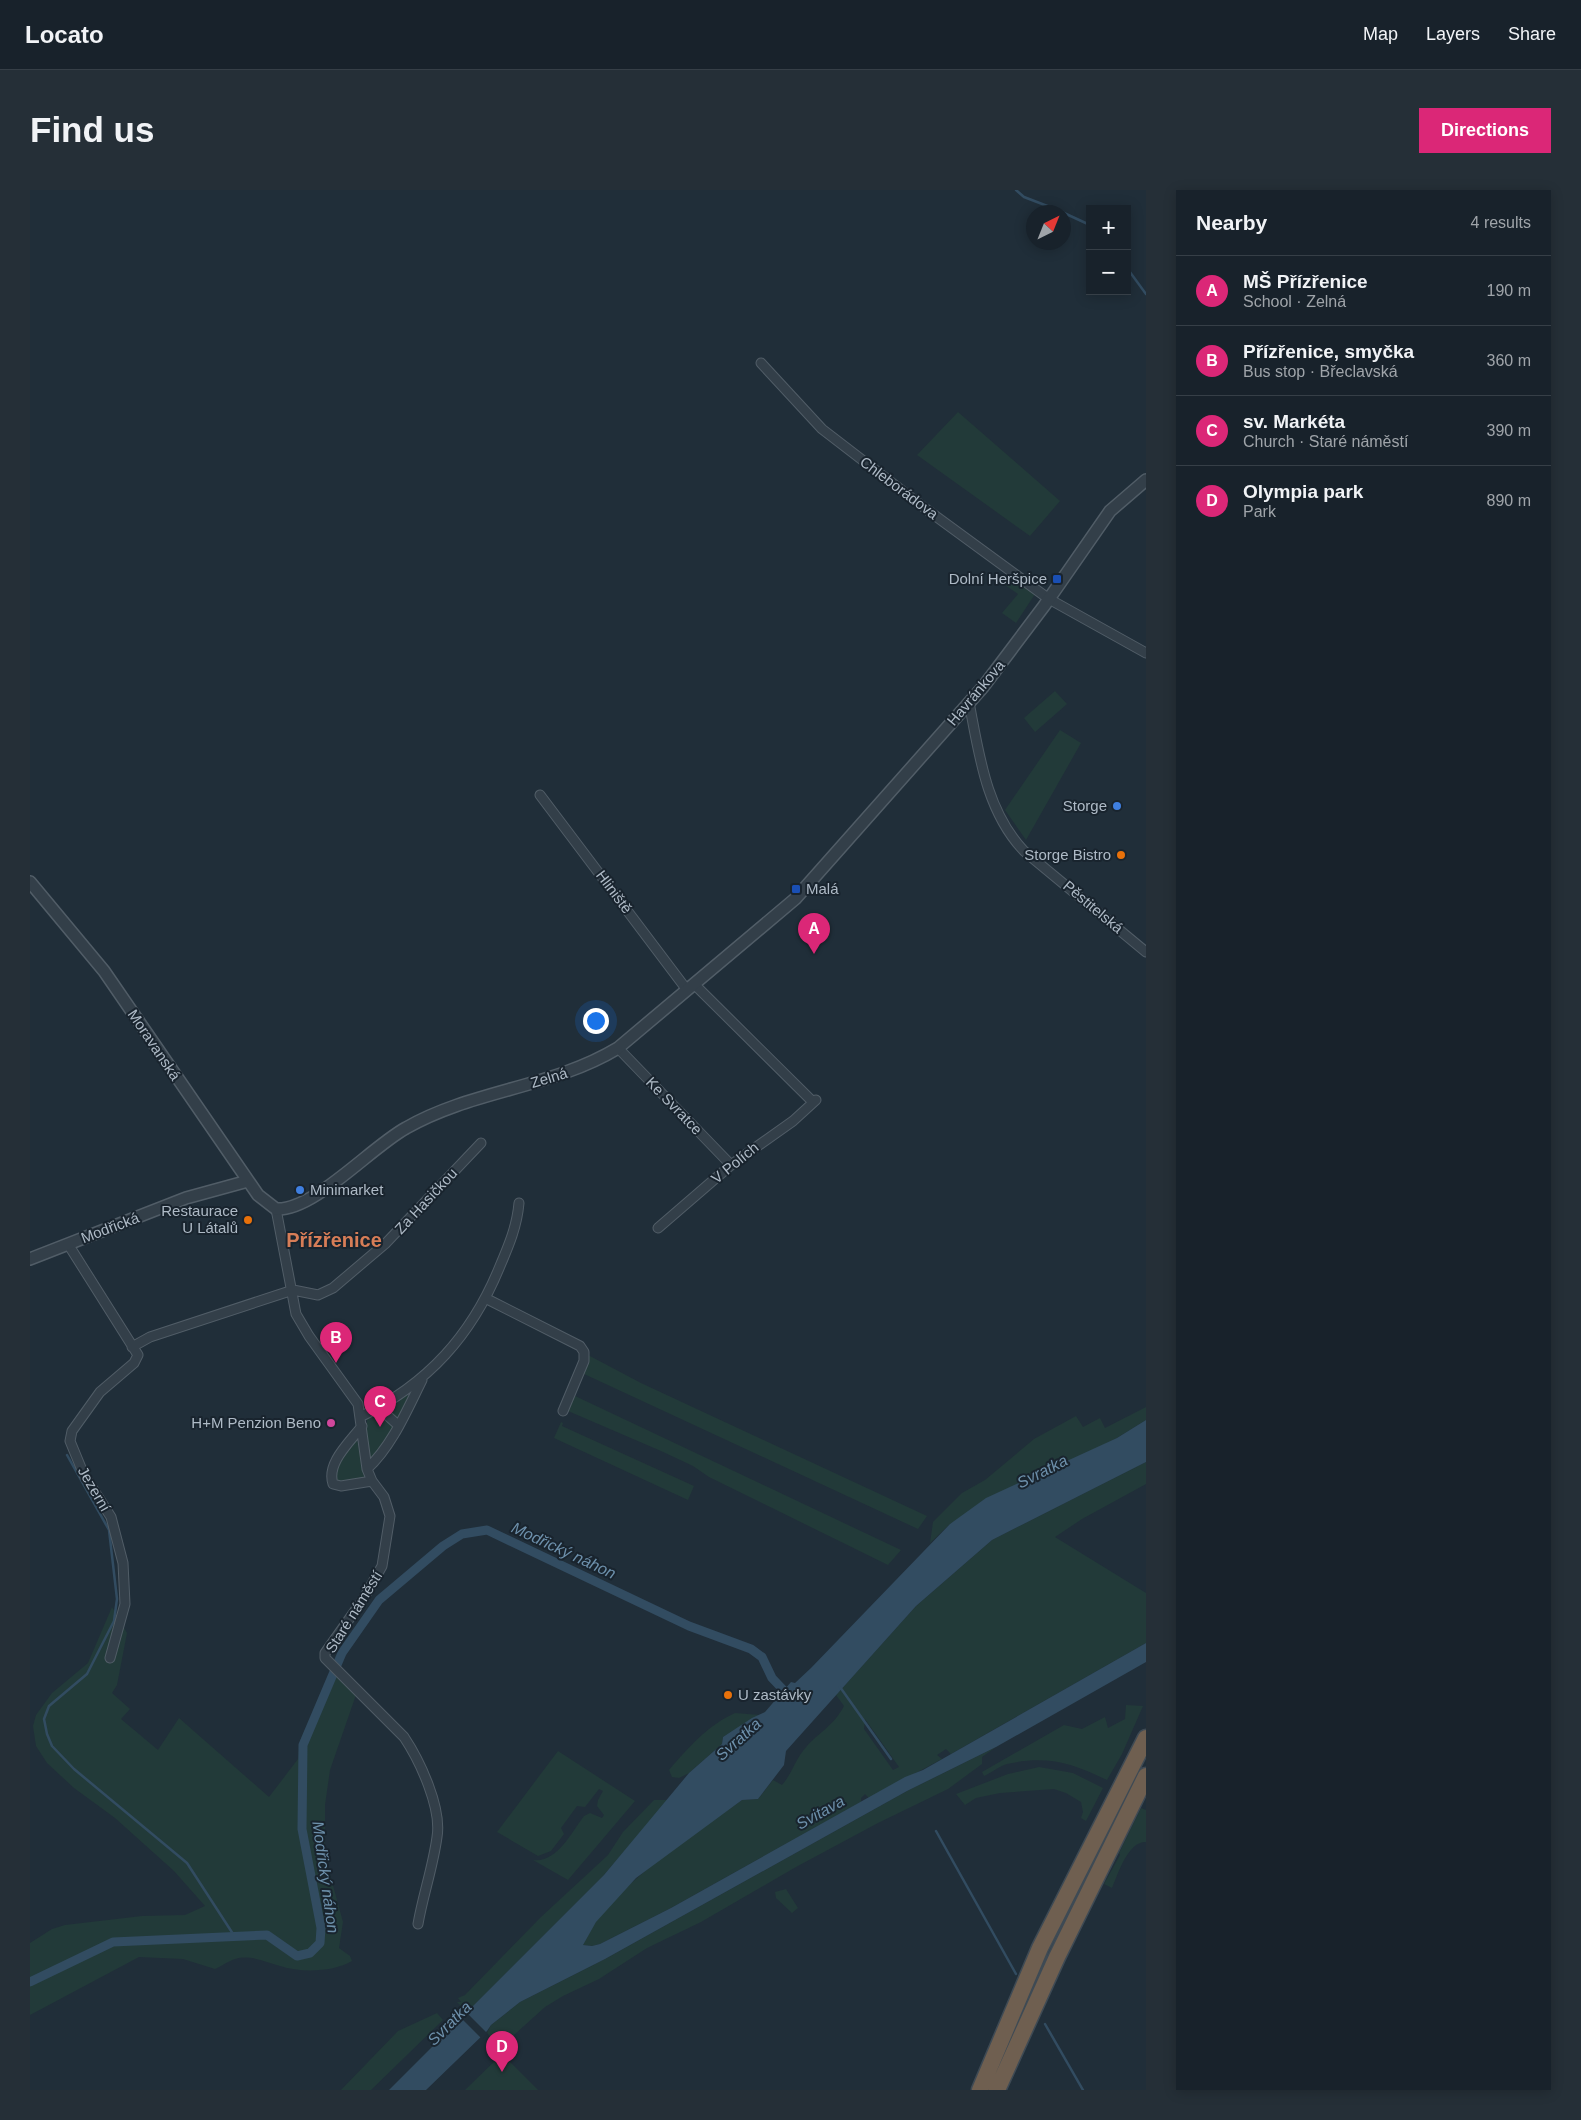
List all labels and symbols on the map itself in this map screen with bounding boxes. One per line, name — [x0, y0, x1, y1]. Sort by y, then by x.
north arrow — [1026, 205, 1071, 250]
street label: Chleborádova — [857, 453, 942, 523]
place label: Dolní Heršpice — [949, 570, 1047, 587]
marker: Dolní Heršpice — [1051, 573, 1063, 585]
street label: Havránkova — [943, 656, 1008, 729]
place label: Storge — [1063, 797, 1107, 814]
marker: Storge — [1111, 800, 1123, 812]
place label: Storge Bistro — [1024, 846, 1111, 863]
marker: Storge Bistro — [1115, 849, 1127, 861]
street label: Hliniště — [593, 867, 636, 916]
street label: Pěstitelská — [1060, 877, 1127, 937]
place label: Malá — [806, 880, 839, 897]
marker: Malá — [790, 883, 802, 895]
pin: A — [798, 913, 830, 954]
street label: Moravanská — [125, 1006, 185, 1084]
your location — [583, 1008, 609, 1034]
street label: Zelná — [528, 1064, 570, 1091]
street label: Ke Svratce — [643, 1073, 706, 1138]
street label: V Polích — [708, 1138, 762, 1187]
street label: Za Hasičkou — [391, 1164, 460, 1237]
place label: Minimarket — [310, 1181, 384, 1198]
marker: Minimarket — [294, 1184, 306, 1196]
place label: Restaurace U Látalů — [161, 1202, 238, 1236]
street label: Modřická — [78, 1208, 142, 1246]
marker: Restaurace U Látalů — [242, 1214, 254, 1226]
district label: Přízřenice — [286, 1229, 382, 1251]
pin: B — [320, 1322, 352, 1363]
pin: C — [364, 1386, 396, 1427]
place label: H+M Penzion Beno — [191, 1414, 321, 1431]
marker: H+M Penzion Beno — [325, 1417, 337, 1429]
water label: Svratka — [1014, 1452, 1070, 1491]
street label: Jezerní — [75, 1463, 115, 1515]
water label: Modřický náhon — [509, 1519, 619, 1582]
street label: Staré náměstí — [322, 1567, 386, 1656]
place label: U zastávky — [738, 1686, 812, 1703]
marker: U zastávky — [722, 1689, 734, 1701]
water label: Svratka — [712, 1715, 764, 1764]
water label: Svitava — [793, 1792, 847, 1833]
water label: Modřický náhon — [309, 1820, 342, 1934]
water label: Svratka — [424, 1998, 475, 2049]
pin: D — [486, 2031, 518, 2072]

